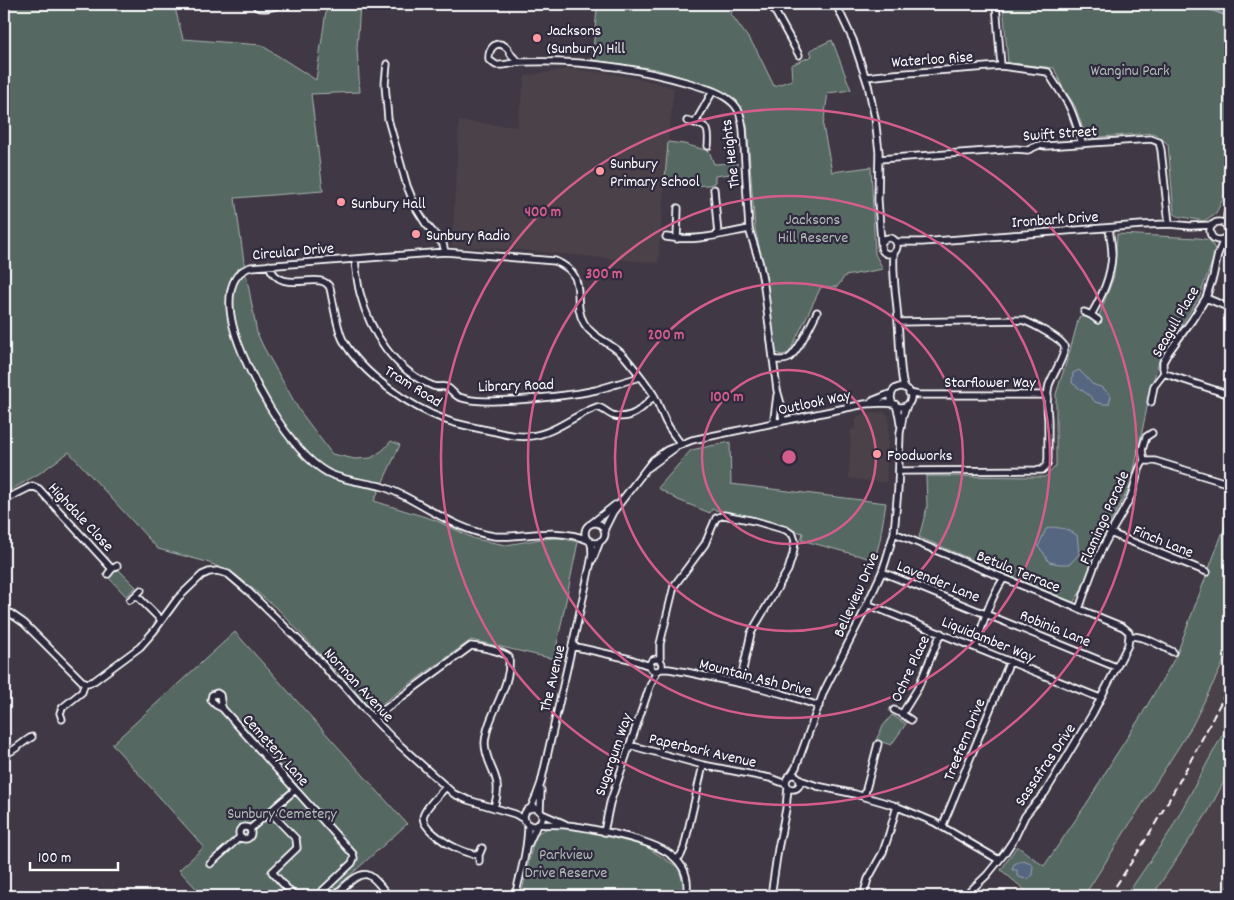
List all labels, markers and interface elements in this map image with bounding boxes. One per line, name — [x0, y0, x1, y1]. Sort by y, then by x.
place label: Jacksons (Sunbury) Hill — [547, 20, 625, 61]
marker: Jacksons (Sunbury) Hill — [531, 32, 543, 44]
street label: Waterloo Rise — [891, 46, 974, 75]
park label: Wanginu Park — [1090, 60, 1170, 83]
street label: The Heights — [716, 118, 747, 190]
street label: Swift Street — [1022, 120, 1098, 149]
place label: Sunbury Primary School — [610, 153, 700, 194]
marker: Sunbury Primary School — [594, 165, 606, 177]
place label: Sunbury Hall — [351, 193, 426, 216]
marker: Sunbury Hall — [335, 196, 347, 208]
text: 400 m — [525, 202, 561, 224]
street label: Ironbark Drive — [1011, 206, 1099, 235]
park label: Jacksons Hill Reserve — [778, 209, 848, 250]
place label: Sunbury Radio — [426, 225, 510, 248]
marker: Sunbury Radio — [410, 228, 422, 240]
street label: Circular Drive — [251, 237, 335, 268]
text: 300 m — [586, 264, 622, 286]
street label: Seagull Place — [1146, 282, 1206, 362]
text: 200 m — [648, 325, 684, 347]
street label: Tram Road — [379, 360, 446, 414]
street label: Starflower Way — [944, 372, 1036, 395]
street label: Library Road — [478, 374, 554, 399]
street label: Outlook Way — [776, 384, 853, 422]
text: 100 m — [710, 387, 744, 409]
place label: Foodworks — [887, 445, 953, 468]
centre of rings — [780, 448, 798, 466]
marker: Foodworks — [871, 448, 883, 460]
street label: Flamingo Parade — [1074, 468, 1136, 569]
street label: Highdale Close — [42, 478, 118, 558]
street label: Finch Lane — [1129, 520, 1197, 565]
street label: Betula Terrace — [973, 545, 1063, 600]
street label: Belleview Drive — [828, 549, 886, 641]
street label: Lavender Lane — [893, 555, 983, 609]
street label: Robinia Lane — [1016, 605, 1094, 654]
street label: Liquidamber Way — [938, 611, 1039, 670]
street label: Ochre Place — [886, 632, 937, 706]
street label: Norman Avenue — [318, 643, 399, 728]
street label: The Avenue — [535, 643, 572, 714]
street label: Mountain Ash Drive — [697, 653, 814, 704]
street label: Treefern Drive — [938, 695, 992, 785]
street label: Cemetery Lane — [236, 709, 314, 792]
street label: Sugargum Way — [589, 710, 639, 799]
street label: Sassafras Drive — [1010, 719, 1082, 812]
street label: Paperbark Avenue — [647, 728, 758, 775]
park label: Sunbury Cemetery — [227, 803, 337, 826]
scale bar — [30, 840, 118, 872]
park label: Parkview Drive Reserve — [525, 844, 607, 885]
text: 100 m — [38, 848, 71, 870]

